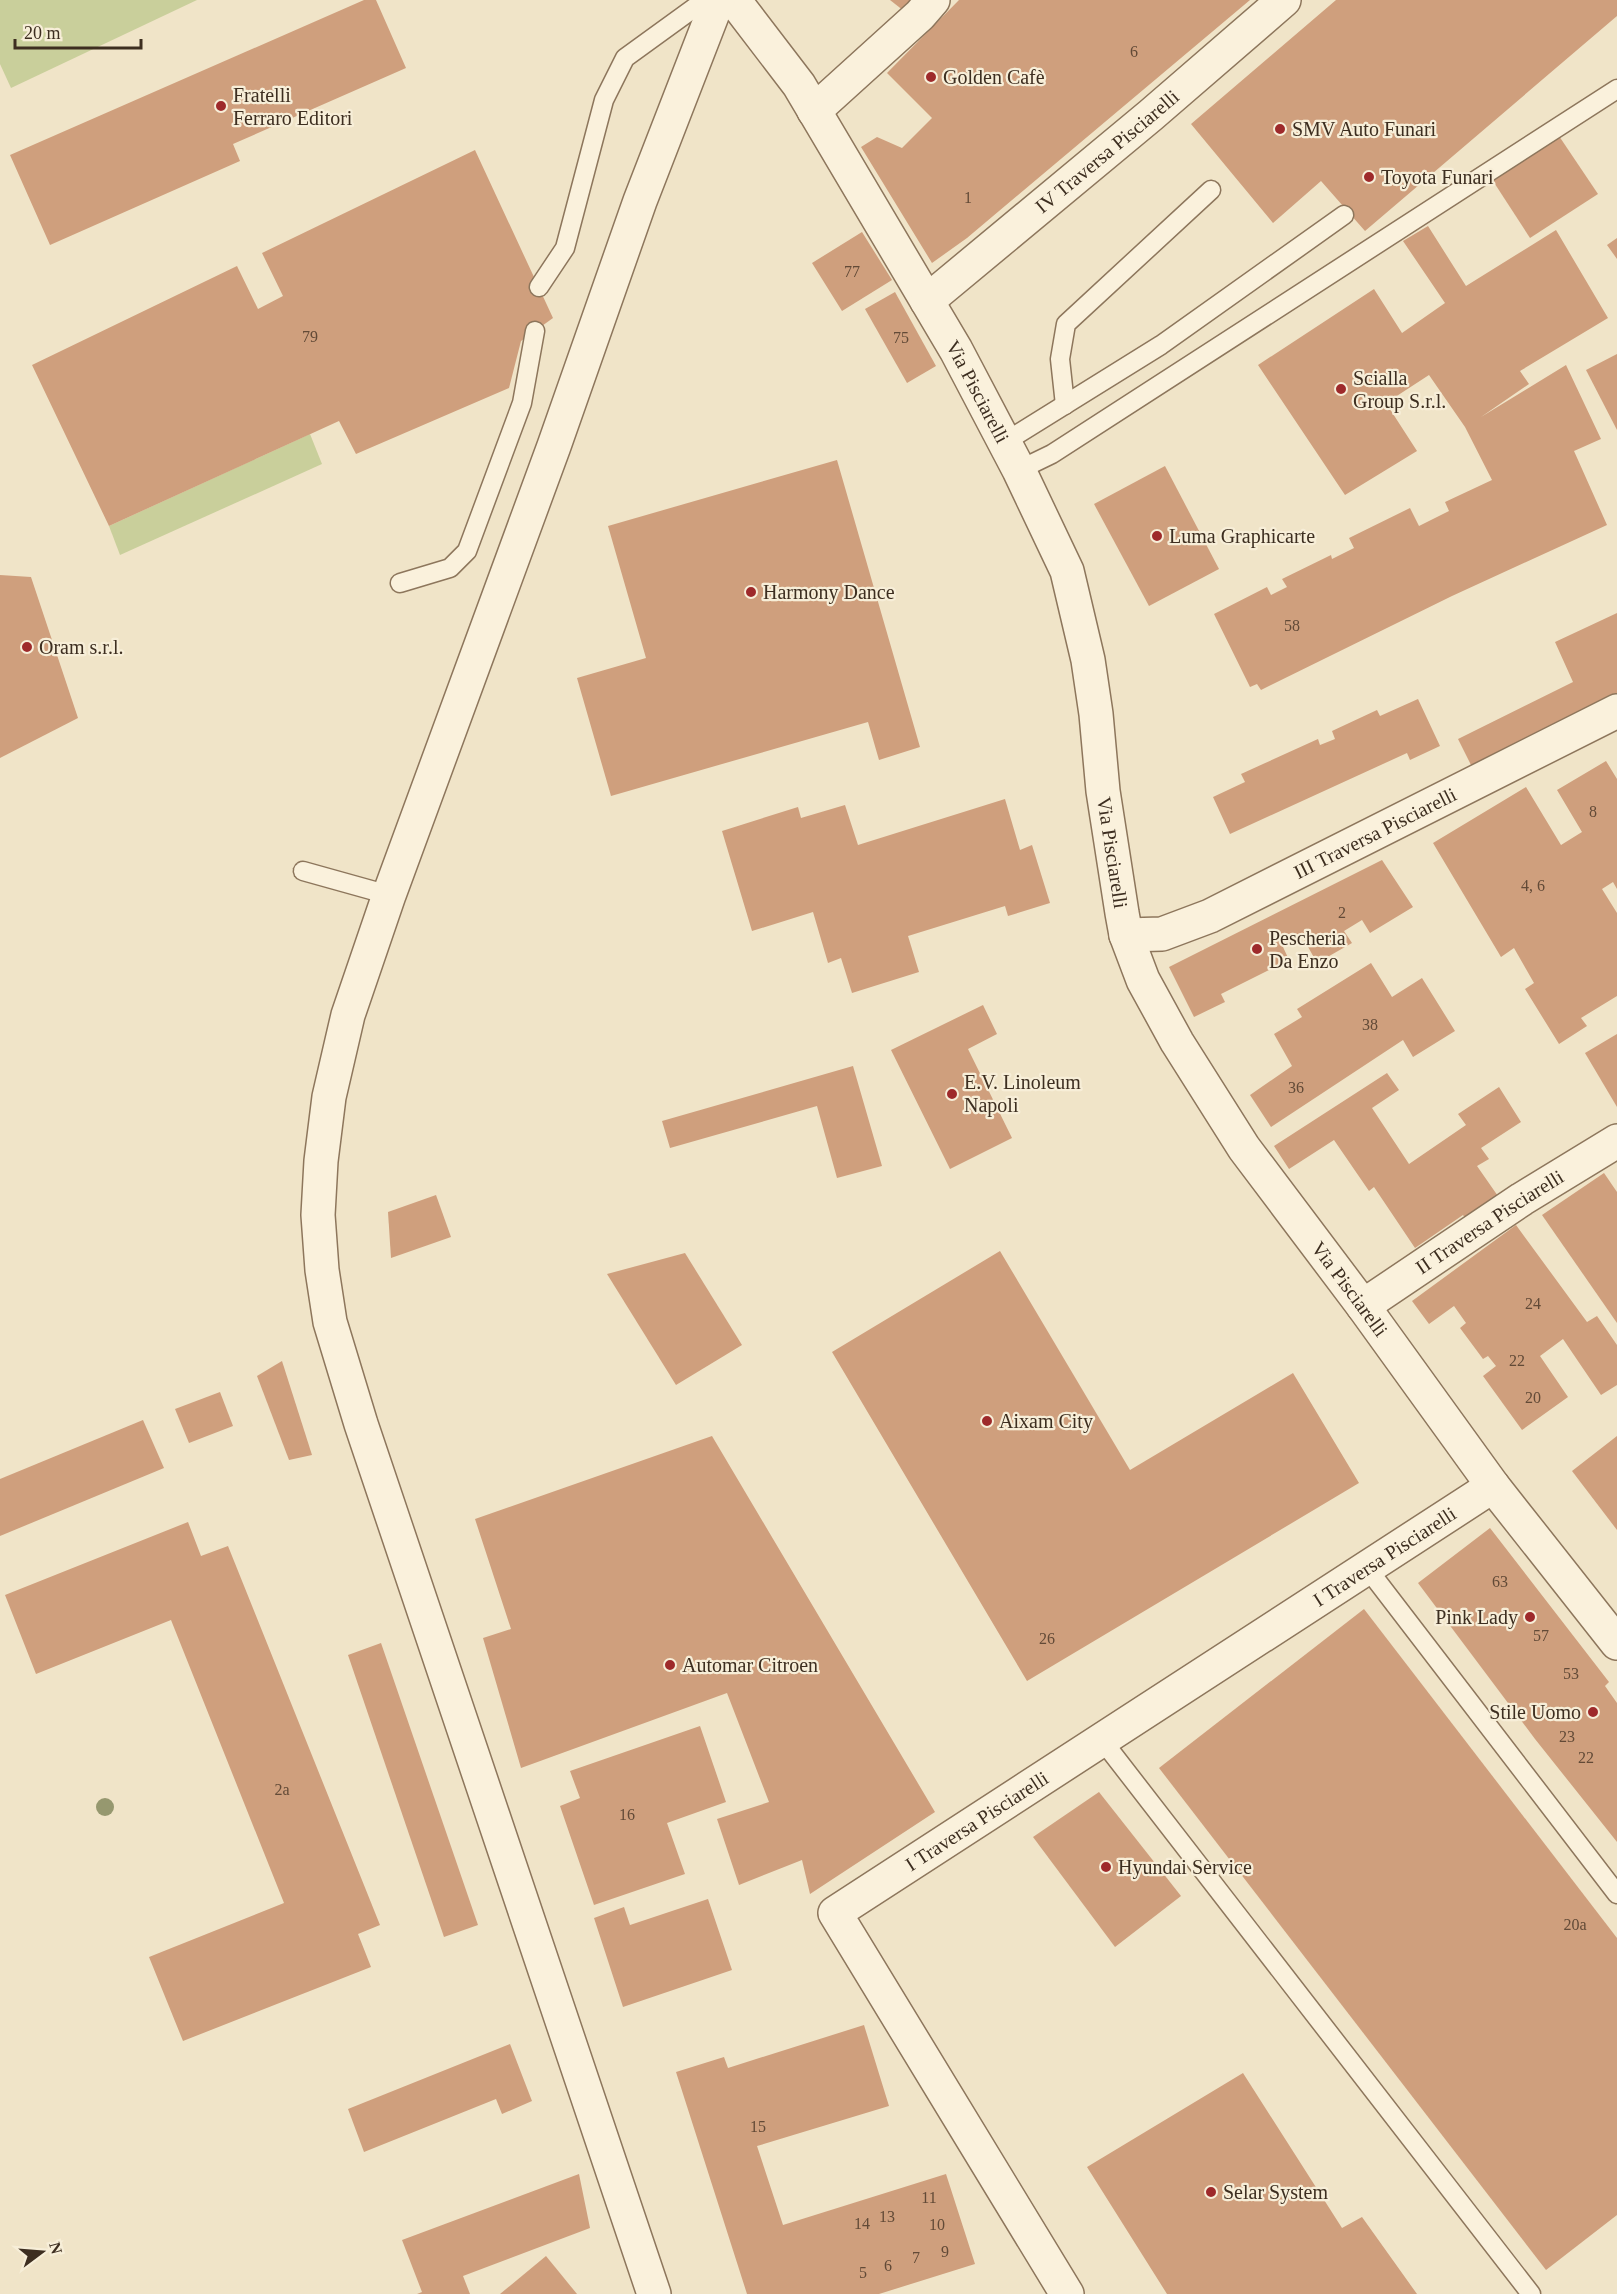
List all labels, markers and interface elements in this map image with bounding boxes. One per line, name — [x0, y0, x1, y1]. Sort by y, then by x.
scale bar — [15, 12, 141, 50]
text: 20 m — [24, 23, 61, 43]
house number: 6 — [1130, 43, 1138, 60]
place label: Golden Cafè — [943, 66, 1045, 88]
marker: Golden Cafè — [924, 70, 938, 84]
place label: Fratelli Ferraro Editori — [233, 84, 353, 129]
street label: IV Traversa Pisciarelli — [1031, 85, 1183, 217]
marker: Fratelli Ferraro Editori — [214, 99, 228, 113]
place label: SMV Auto Funari — [1292, 118, 1437, 140]
marker: SMV Auto Funari — [1273, 122, 1287, 136]
place label: Toyota Funari — [1381, 166, 1494, 189]
marker: Toyota Funari — [1362, 170, 1376, 184]
house number: 1 — [964, 189, 972, 206]
house number: 77 — [844, 263, 860, 280]
house number: 79 — [302, 328, 318, 345]
house number: 75 — [893, 329, 909, 346]
street label: Via Pisciarelli — [942, 336, 1014, 447]
place label: Scialla Group S.r.l. — [1353, 367, 1446, 413]
marker: Scialla Group S.r.l. — [1334, 382, 1348, 396]
place label: Luma Graphicarte — [1169, 525, 1315, 548]
marker: Luma Graphicarte — [1150, 529, 1164, 543]
place label: Harmony Dance — [763, 581, 895, 604]
marker: Harmony Dance — [744, 585, 758, 599]
house number: 58 — [1284, 617, 1300, 634]
place label: Oram s.r.l. — [39, 636, 123, 658]
marker: Oram s.r.l. — [20, 640, 34, 654]
street label: III Traversa Pisciarelli — [1290, 783, 1460, 883]
street label: Via Pisciarelli — [1093, 795, 1132, 910]
house number: 8 — [1589, 803, 1597, 820]
house number: 4, 6 — [1521, 877, 1545, 894]
house number: 2 — [1338, 904, 1346, 921]
place label: Pescheria Da Enzo — [1269, 927, 1346, 972]
marker: Pescheria Da Enzo — [1250, 942, 1264, 956]
house number: 38 — [1362, 1016, 1378, 1033]
place label: E.V. Linoleum Napoli — [964, 1071, 1081, 1117]
house number: 36 — [1288, 1079, 1304, 1096]
marker: E.V. Linoleum Napoli — [945, 1087, 959, 1101]
street label: II Traversa Pisciarelli — [1411, 1165, 1568, 1278]
street label: Via Pisciarelli — [1307, 1237, 1393, 1341]
house number: 24 — [1525, 1295, 1541, 1312]
house number: 22 — [1509, 1352, 1525, 1369]
house number: 20 — [1525, 1389, 1541, 1406]
place label: Aixam City — [999, 1410, 1093, 1433]
marker: Aixam City — [980, 1414, 994, 1428]
street label: I Traversa Pisciarelli — [1309, 1502, 1460, 1611]
house number: 63 — [1492, 1573, 1508, 1590]
place label: Pink Lady — [1435, 1606, 1518, 1629]
marker: Pink Lady — [1523, 1610, 1537, 1624]
house number: 57 — [1533, 1627, 1549, 1644]
house number: 26 — [1039, 1630, 1055, 1647]
place label: Automar Citroen — [682, 1654, 818, 1676]
marker: Automar Citroen — [663, 1658, 677, 1672]
house number: 53 — [1563, 1665, 1579, 1682]
place label: Stile Uomo — [1489, 1701, 1581, 1723]
marker: Stile Uomo — [1586, 1705, 1600, 1719]
house number: 23 — [1559, 1728, 1575, 1745]
house number: 22 — [1578, 1749, 1594, 1766]
street label: I Traversa Pisciarelli — [901, 1766, 1053, 1875]
house number: 2a — [274, 1781, 290, 1798]
house number: 16 — [619, 1806, 635, 1823]
place label: Hyundai Service — [1118, 1856, 1252, 1879]
marker: Hyundai Service — [1099, 1860, 1113, 1874]
house number: 20a — [1563, 1916, 1587, 1933]
house number: 15 — [750, 2118, 766, 2135]
place label: Selar System — [1223, 2181, 1328, 2204]
marker: Selar System — [1204, 2185, 1218, 2199]
house number: 11 — [921, 2189, 937, 2206]
house number: 13 — [879, 2208, 895, 2225]
house number: 14 — [854, 2215, 870, 2232]
house number: 10 — [929, 2216, 945, 2233]
north arrow — [12, 2222, 72, 2282]
text: N — [46, 2240, 66, 2256]
house number: 9 — [941, 2243, 949, 2260]
house number: 7 — [912, 2249, 920, 2266]
house number: 6 — [884, 2257, 892, 2274]
house number: 5 — [859, 2264, 867, 2281]

